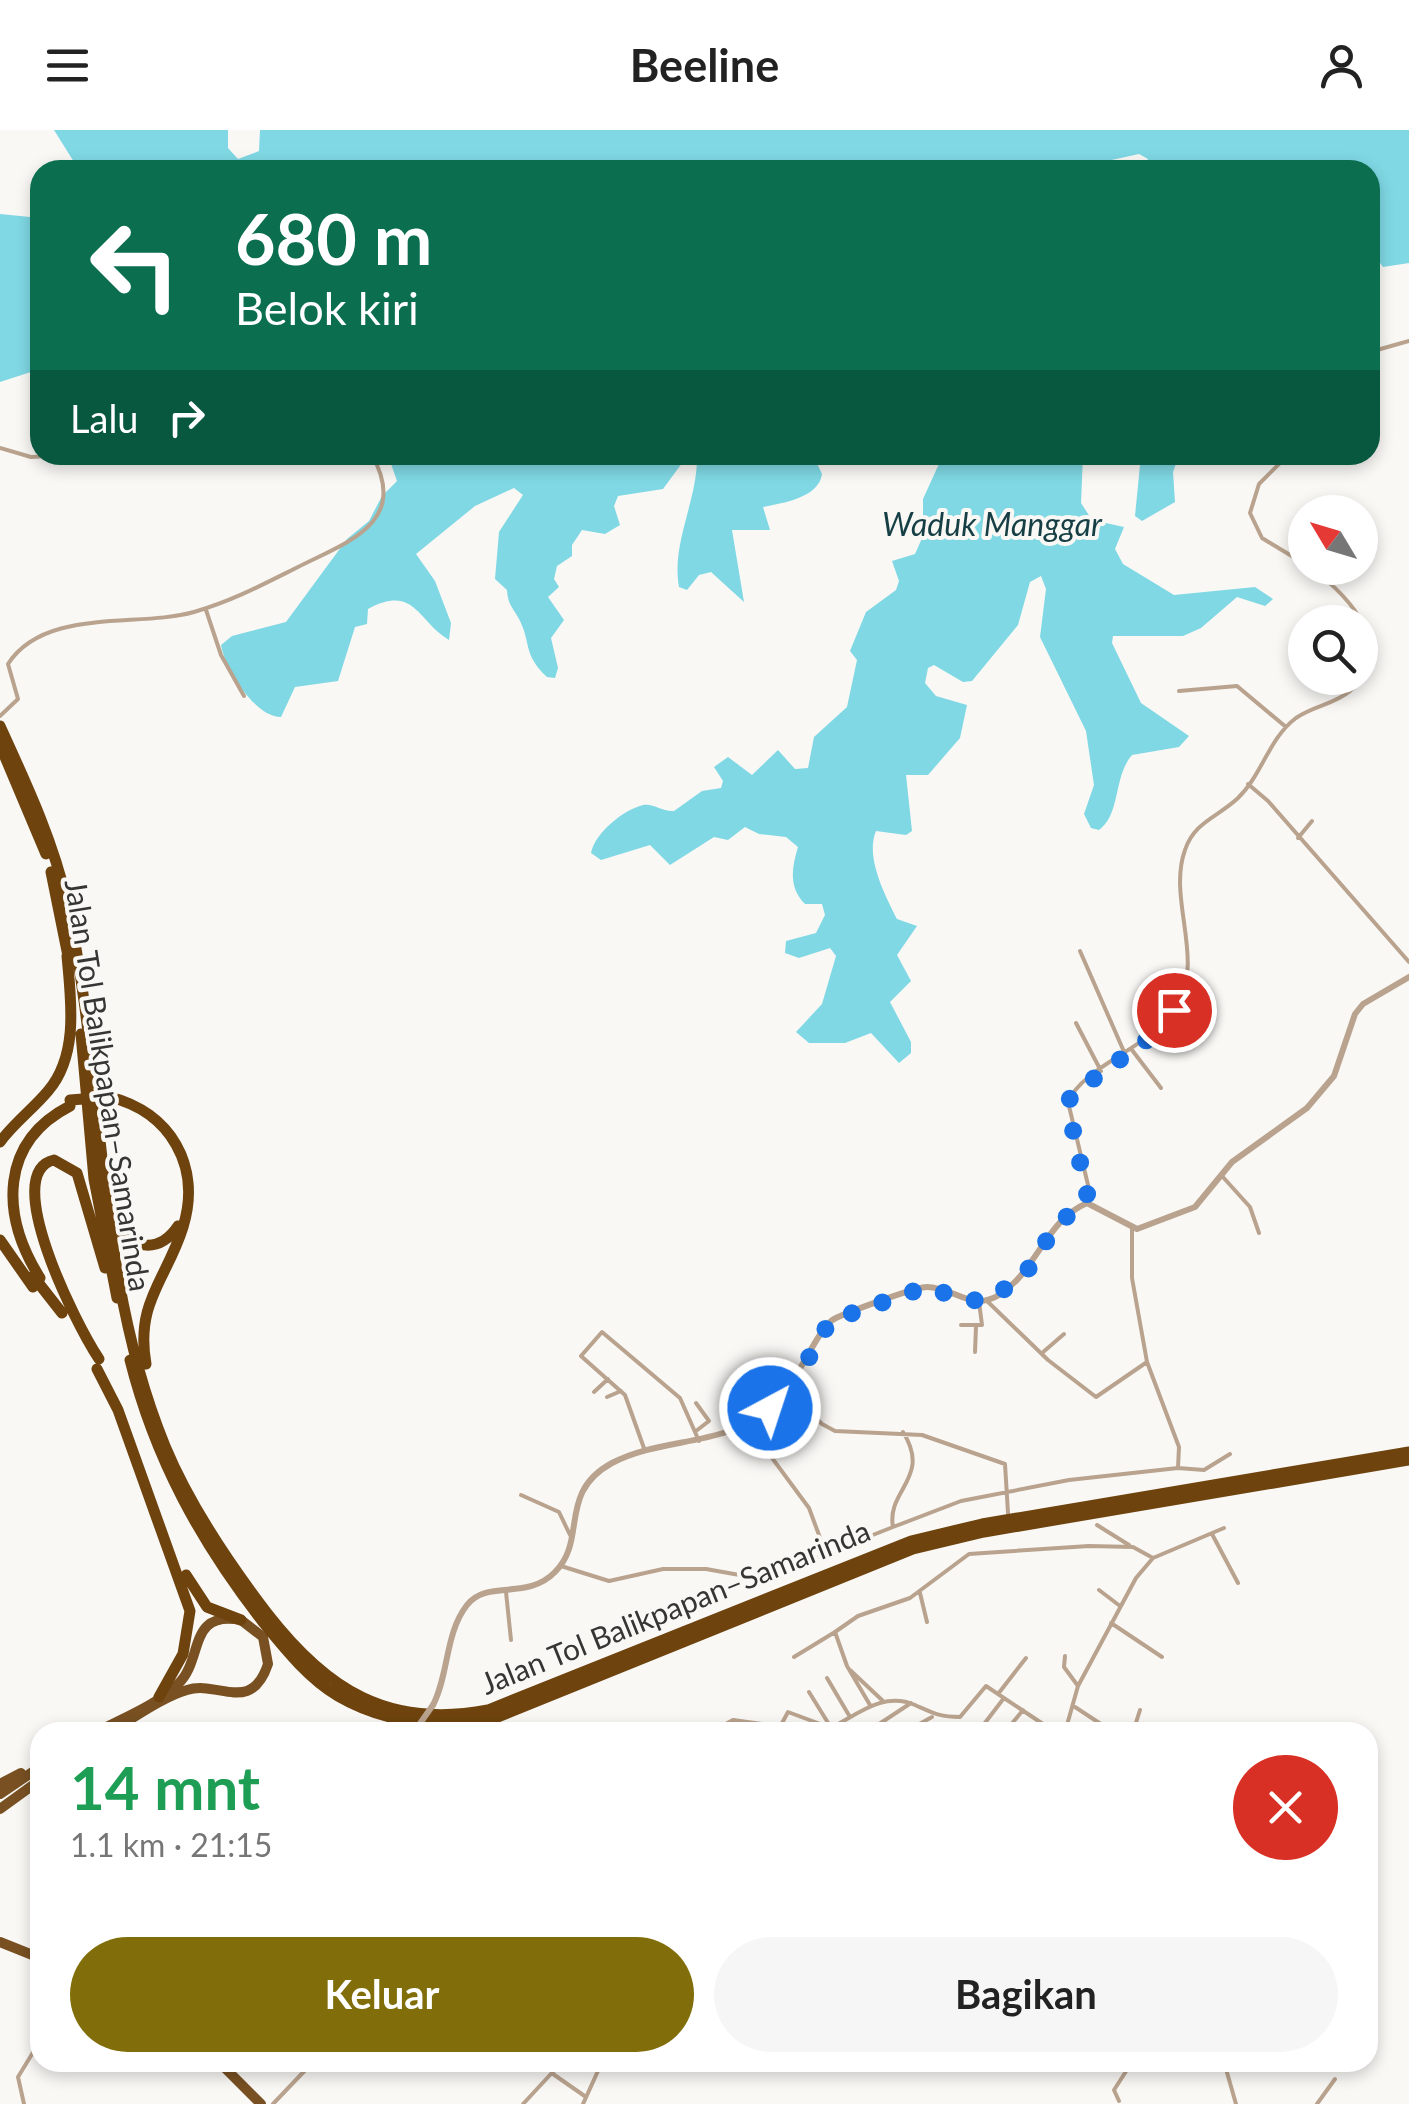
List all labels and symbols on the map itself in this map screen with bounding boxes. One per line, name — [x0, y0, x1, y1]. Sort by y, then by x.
north arrow — [1288, 495, 1378, 585]
water label: Waduk Manggar — [882, 504, 1103, 543]
street label: Jalan Tol Balikpapan–Samarinda — [59, 876, 159, 1294]
pin — [1132, 968, 1217, 1053]
position arrow — [718, 1356, 822, 1460]
street label: Jalan Tol Balikpapan–Samarinda — [475, 1511, 875, 1701]

